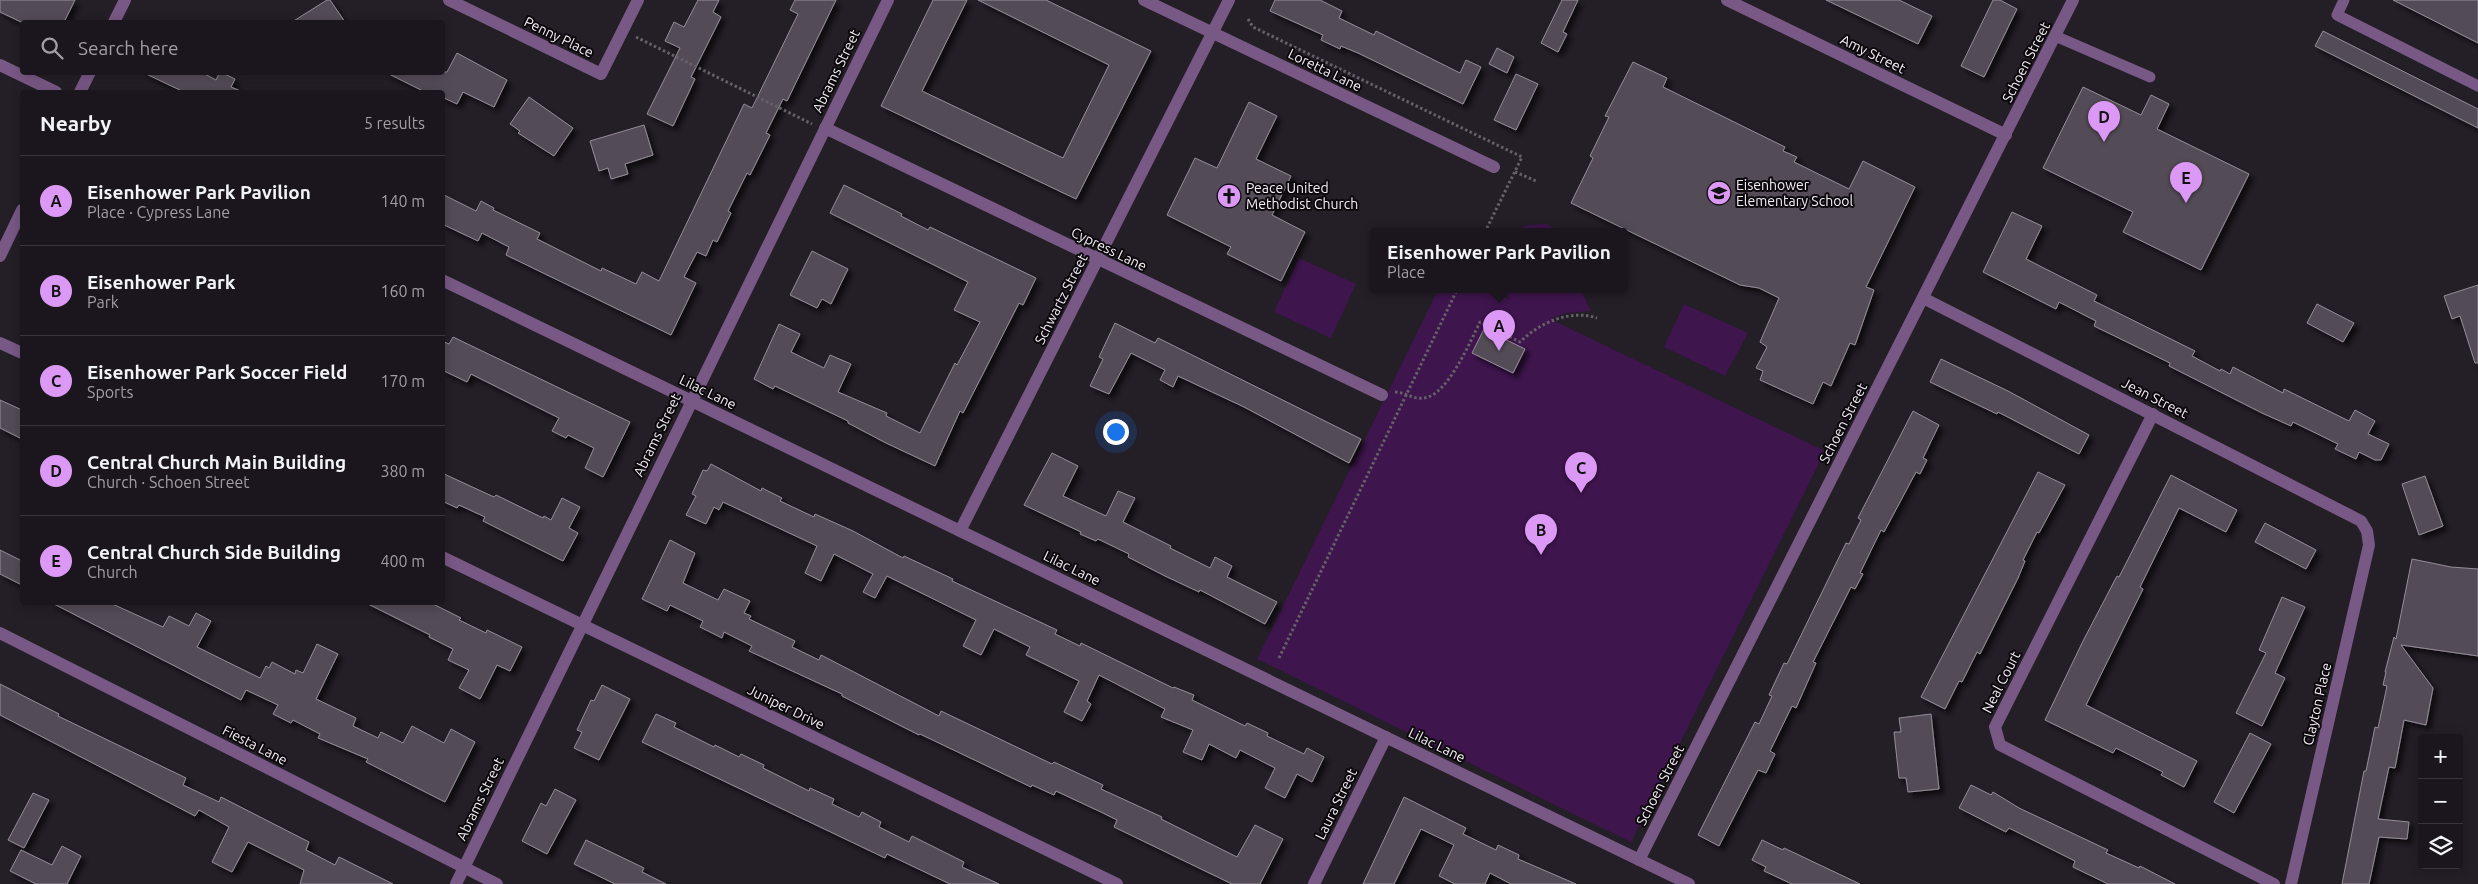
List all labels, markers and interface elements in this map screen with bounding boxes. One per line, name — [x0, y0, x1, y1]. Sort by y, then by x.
street label: Penny Place — [522, 13, 596, 61]
street label: Schoen Street — [1999, 19, 2053, 105]
search box — [20, 20, 445, 75]
street label: Abrams Street — [809, 26, 863, 115]
street label: Amy Street — [1838, 31, 1909, 77]
icon: search — [38, 34, 66, 62]
text: Search here — [78, 37, 178, 59]
street label: Loretta Lane — [1286, 45, 1364, 95]
pin: D — [2088, 101, 2120, 142]
text: Nearby — [40, 111, 111, 135]
text: 5 results — [364, 114, 425, 132]
pin: E — [2170, 162, 2202, 203]
place label: Eisenhower Elementary School — [1736, 177, 1854, 209]
place label: Peace United Methodist Church — [1246, 180, 1358, 212]
school or university icon: Eisenhower Elementary School — [1706, 180, 1732, 206]
text: Eisenhower Park Pavilion — [87, 181, 311, 203]
church icon: Peace United Methodist Church — [1216, 183, 1242, 209]
text: A — [50, 192, 62, 210]
text: 140 m — [380, 192, 425, 210]
text: Place · Cypress Lane — [87, 203, 230, 221]
street label: Cypress Lane — [1069, 224, 1149, 274]
popup — [1370, 228, 1628, 293]
text: Eisenhower Park Pavilion — [1387, 241, 1611, 263]
street label: Schwartz Street — [1031, 251, 1091, 347]
text: Place — [1387, 263, 1425, 281]
text: Eisenhower Park — [87, 271, 235, 293]
text: B — [51, 282, 61, 300]
text: 160 m — [380, 282, 425, 300]
text: Park — [87, 293, 119, 311]
pin: A — [1483, 310, 1515, 351]
text: Eisenhower Park Soccer Field — [87, 361, 347, 383]
street label: Lilac Lane — [677, 371, 739, 413]
text: C — [51, 372, 61, 390]
text: 170 m — [380, 372, 425, 390]
street label: Jean Street — [2119, 375, 2191, 422]
street label: Schoen Street — [1816, 380, 1870, 466]
text: Sports — [87, 383, 133, 401]
street label: Abrams Street — [630, 390, 684, 479]
your location — [1103, 419, 1129, 445]
text: Central Church Main Building — [87, 451, 346, 473]
pin: C — [1565, 452, 1597, 493]
text: D — [50, 462, 62, 480]
text: 380 m — [380, 462, 425, 480]
text: Church · Schoen Street — [87, 473, 250, 491]
pin: B — [1525, 514, 1557, 555]
text: Central Church Side Building — [87, 541, 341, 563]
street label: Lilac Lane — [1041, 547, 1103, 589]
text: E — [51, 552, 61, 570]
text: 400 m — [380, 552, 425, 570]
text: Church — [87, 563, 138, 581]
street label: Neal Court — [1979, 648, 2024, 716]
street label: Clayton Place — [2300, 661, 2334, 747]
street label: Juniper Drive — [745, 681, 827, 733]
street label: Fiesta Lane — [220, 722, 290, 768]
street label: Lilac Lane — [1406, 724, 1468, 766]
map controls — [2418, 734, 2463, 869]
button: + — [2418, 734, 2463, 779]
street label: Schoen Street — [1633, 742, 1687, 828]
street label: Abrams Street — [453, 754, 507, 843]
street label: Laura Street — [1312, 765, 1360, 842]
button: − — [2418, 779, 2463, 824]
button: layers — [2418, 824, 2463, 869]

